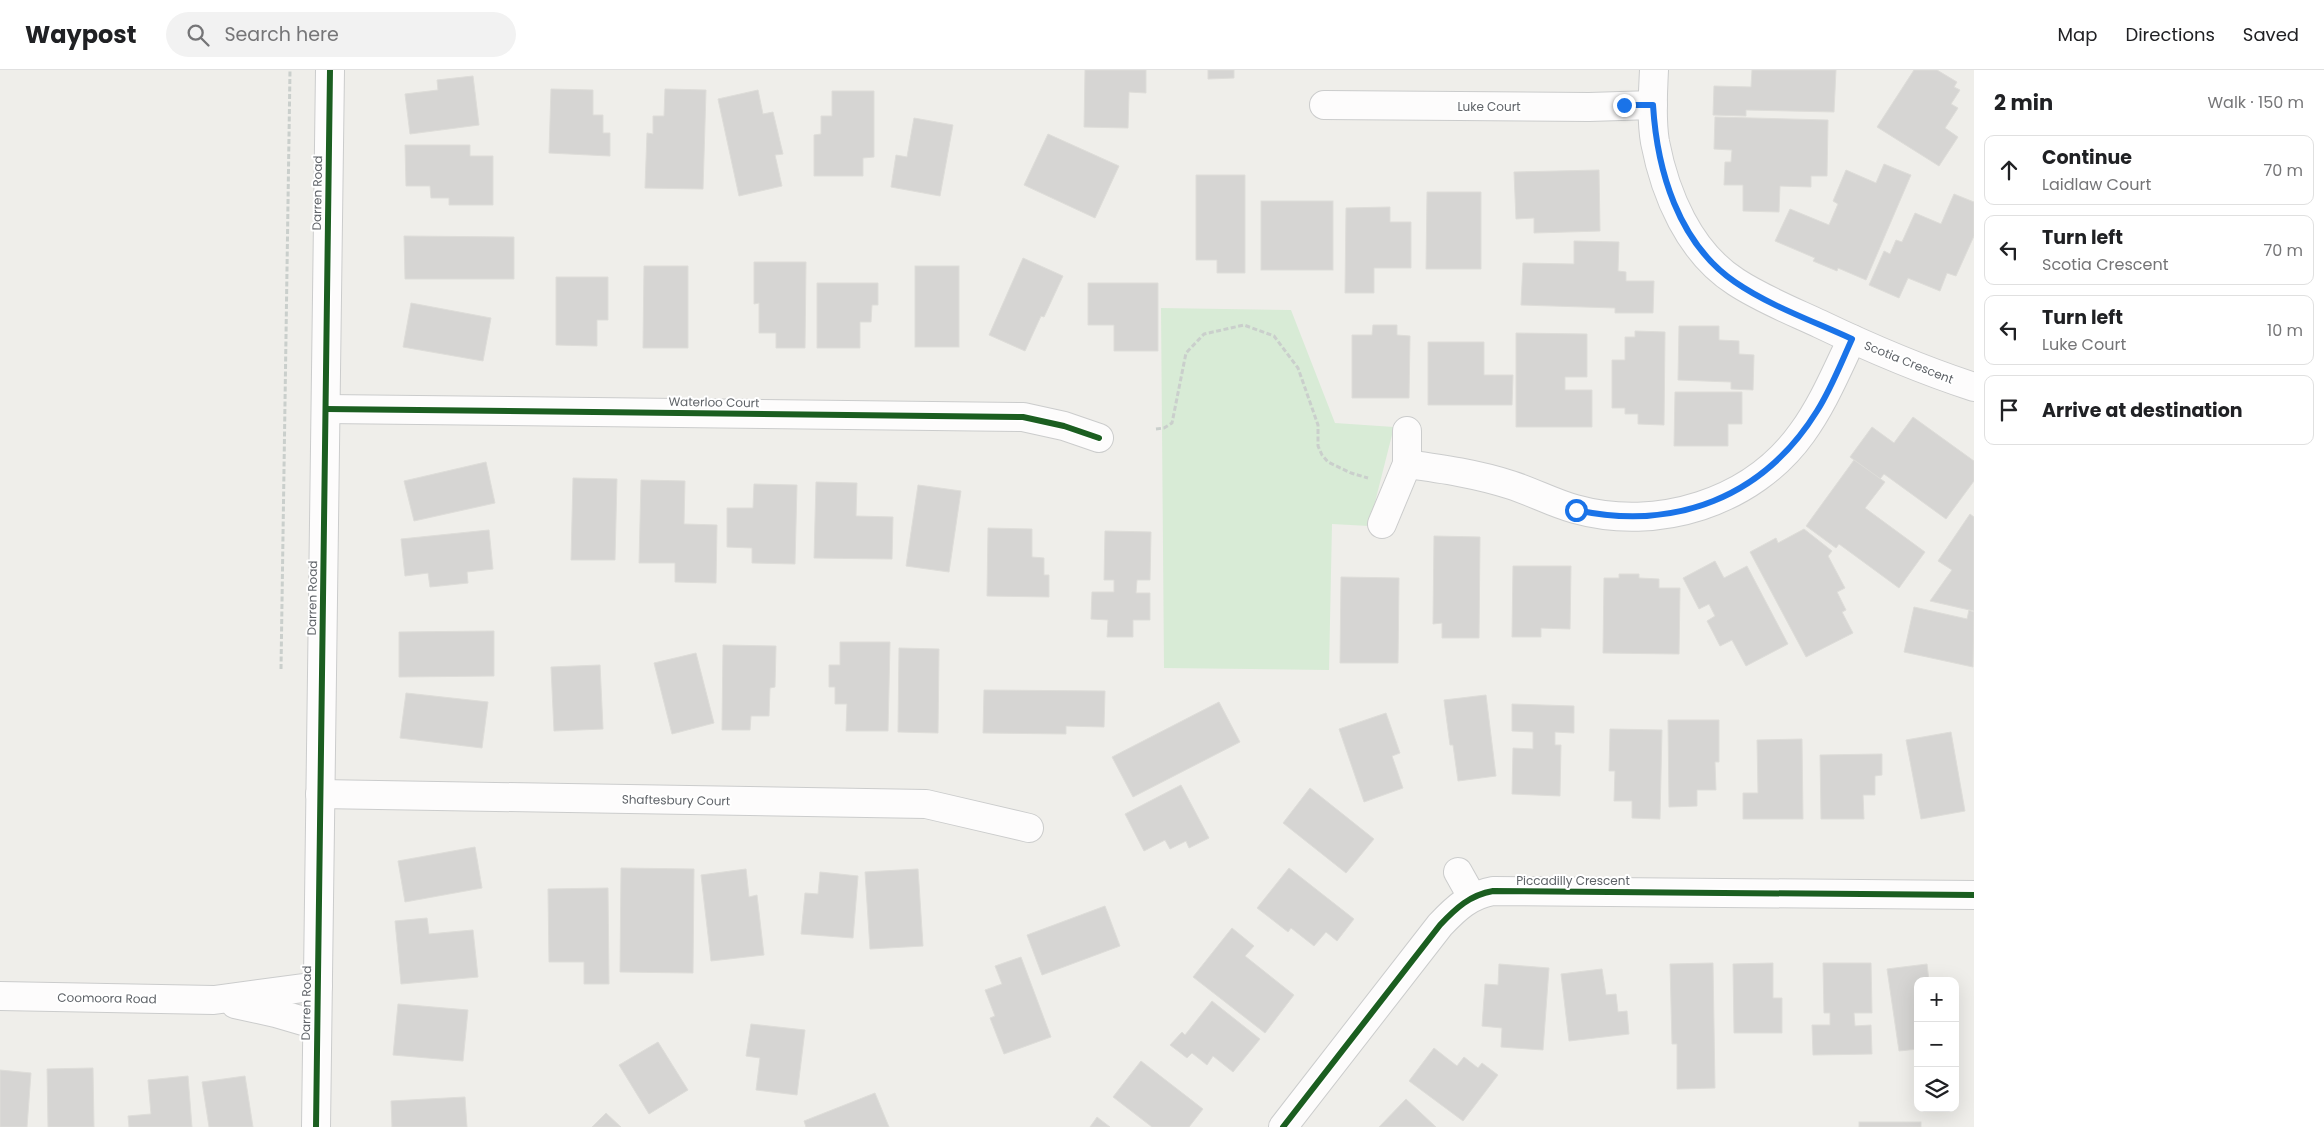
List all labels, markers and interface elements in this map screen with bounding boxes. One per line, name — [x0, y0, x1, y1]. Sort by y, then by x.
search box — [166, 12, 516, 57]
text: Waypost — [25, 18, 136, 51]
icon: search — [184, 21, 212, 49]
text: Search here — [224, 21, 339, 48]
text: Map — [2058, 22, 2097, 47]
text: Directions — [2125, 22, 2215, 47]
text: Saved — [2243, 22, 2299, 47]
text: 2 min — [1994, 88, 2053, 117]
text: Walk · 150 m — [2207, 91, 2304, 114]
route end — [1613, 94, 1636, 117]
street label: Luke Court — [1457, 98, 1521, 115]
text: Continue — [2042, 144, 2132, 171]
street label: Darren Road — [308, 155, 326, 231]
icon: ahead — [1995, 156, 2023, 184]
text: 70 m — [2263, 159, 2303, 182]
text: Laidlaw Court — [2042, 173, 2151, 196]
text: Turn left — [2042, 224, 2123, 251]
icon: left — [1995, 236, 2023, 264]
text: 70 m — [2263, 239, 2303, 262]
text: Scotia Crescent — [2042, 253, 2168, 276]
text: Turn left — [2042, 304, 2123, 331]
icon: left — [1995, 316, 2023, 344]
text: 10 m — [2267, 319, 2303, 342]
text: Luke Court — [2042, 333, 2126, 356]
street label: Scotia Crescent — [1862, 336, 1956, 388]
street label: Waterloo Court — [668, 393, 760, 411]
icon: arrive — [1995, 396, 2023, 424]
text: Arrive at destination — [2042, 397, 2243, 424]
route start — [1565, 499, 1588, 522]
street label: Darren Road — [303, 560, 321, 636]
street label: Shaftesbury Court — [622, 791, 730, 809]
street label: Piccadilly Crescent — [1516, 872, 1630, 889]
street label: Darren Road — [297, 965, 315, 1041]
map controls — [1914, 977, 1959, 1112]
button: + — [1914, 977, 1959, 1022]
street label: Coomoora Road — [57, 989, 157, 1007]
button: − — [1914, 1022, 1959, 1067]
button: layers — [1914, 1067, 1959, 1112]

